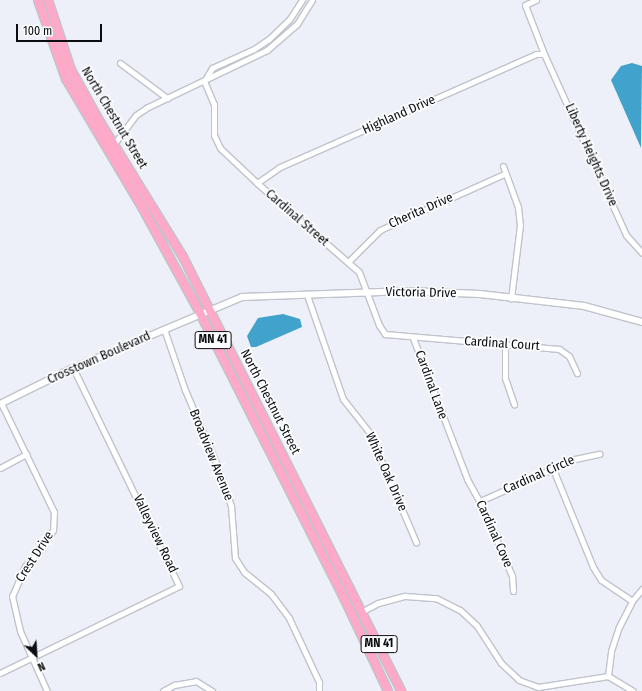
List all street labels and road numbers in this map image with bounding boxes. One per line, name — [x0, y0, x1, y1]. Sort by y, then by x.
street label: North Chestnut Street — [77, 64, 151, 172]
street label: Highland Drive — [360, 92, 438, 138]
street label: Liberty Heights Drive — [561, 101, 621, 209]
street label: Cardinal Street — [262, 186, 332, 250]
street label: Cherita Drive — [386, 190, 456, 232]
street label: Victoria Drive — [385, 285, 457, 301]
street label: Crosstown Boulevard — [45, 328, 153, 388]
road number: MN 41 — [194, 330, 232, 350]
street label: Cardinal Court — [464, 334, 540, 354]
street label: North Chestnut Street — [237, 347, 303, 457]
street label: Cardinal Lane — [411, 348, 451, 422]
street label: Broadview Avenue — [186, 407, 236, 503]
street label: White Oak Drive — [362, 430, 410, 514]
street label: Cardinal Circle — [501, 452, 577, 498]
street label: Valleyview Road — [129, 492, 181, 576]
street label: Cardinal Cove — [472, 498, 516, 570]
street label: Crest Drive — [13, 529, 57, 585]
road number: MN 41 — [360, 634, 398, 654]

